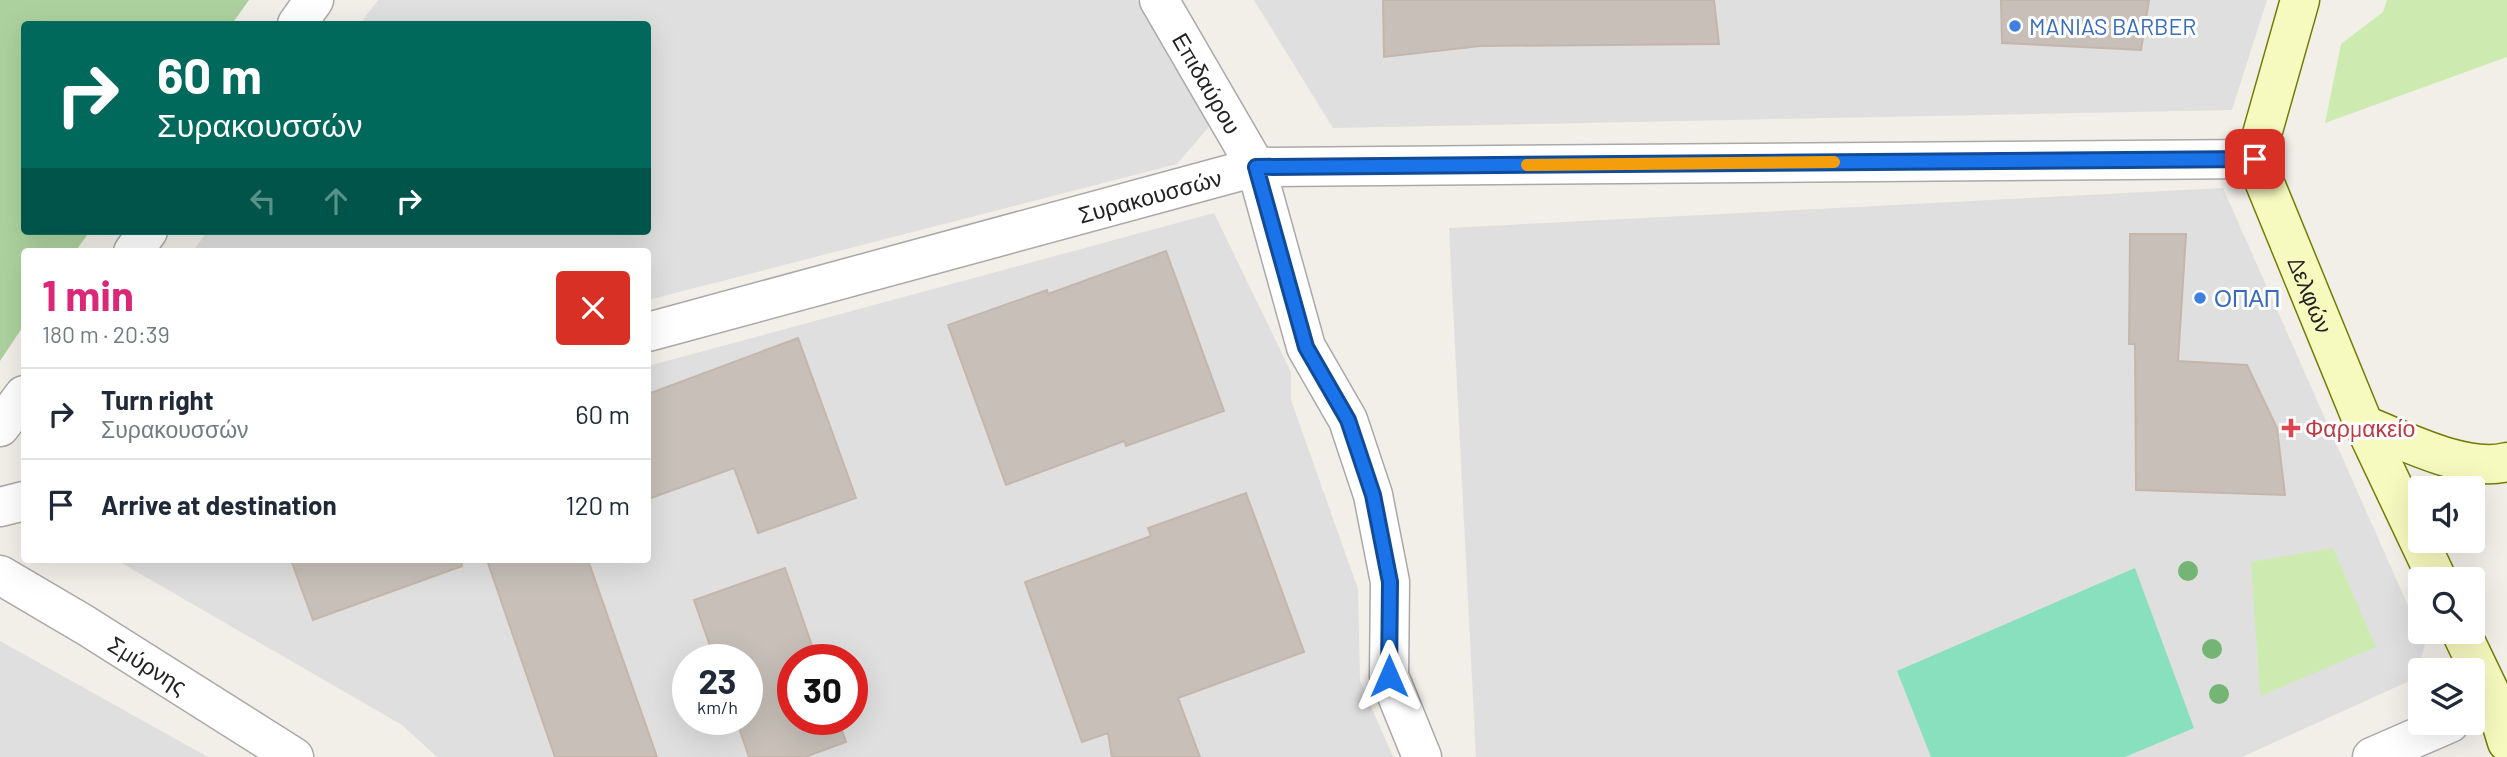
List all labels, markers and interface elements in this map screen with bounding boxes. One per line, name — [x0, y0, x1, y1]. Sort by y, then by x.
place label: MANIAS BARBER — [2029, 12, 2196, 40]
marker: MANIAS BARBER — [2007, 18, 2023, 34]
street label: Επιδαύρου — [1167, 27, 1248, 139]
text: 60 m — [157, 45, 262, 104]
icon: right — [42, 49, 133, 140]
text: Συρακουσσών — [157, 105, 362, 143]
pin — [2225, 129, 2285, 189]
icon: arrive — [2236, 140, 2274, 178]
street label: Συρακουσσών — [1075, 163, 1225, 229]
icon: left — [244, 182, 282, 220]
icon: ahead — [317, 182, 355, 220]
icon: right — [390, 182, 428, 220]
street label: Δελφών — [2282, 252, 2339, 337]
text: 1 min — [42, 269, 134, 319]
button: close — [556, 271, 630, 345]
place label: ΟΠΑΠ — [2214, 284, 2280, 312]
marker: ΟΠΑΠ — [2192, 290, 2208, 306]
text: 180 m · 20:39 — [42, 320, 170, 348]
text: Turn right — [101, 384, 214, 415]
icon: right — [42, 395, 80, 433]
text: 60 m — [575, 398, 630, 429]
place label: Φαρμακείο — [2305, 414, 2415, 442]
text: Συρακουσσών — [101, 415, 249, 443]
marker: Φαρμακείο — [2283, 420, 2299, 436]
map controls — [2408, 476, 2485, 735]
button: sound — [2408, 476, 2485, 553]
icon: arrive — [42, 486, 80, 524]
text: Arrive at destination — [101, 489, 337, 520]
text: 120 m — [566, 489, 630, 520]
button: search — [2408, 567, 2485, 644]
street label: Σμύρνης — [103, 629, 193, 700]
position arrow — [1352, 639, 1426, 713]
speed limit sign: 30 — [777, 644, 868, 735]
button: layers — [2408, 658, 2485, 735]
text: 23 — [698, 659, 737, 701]
text: km/h — [697, 696, 738, 718]

